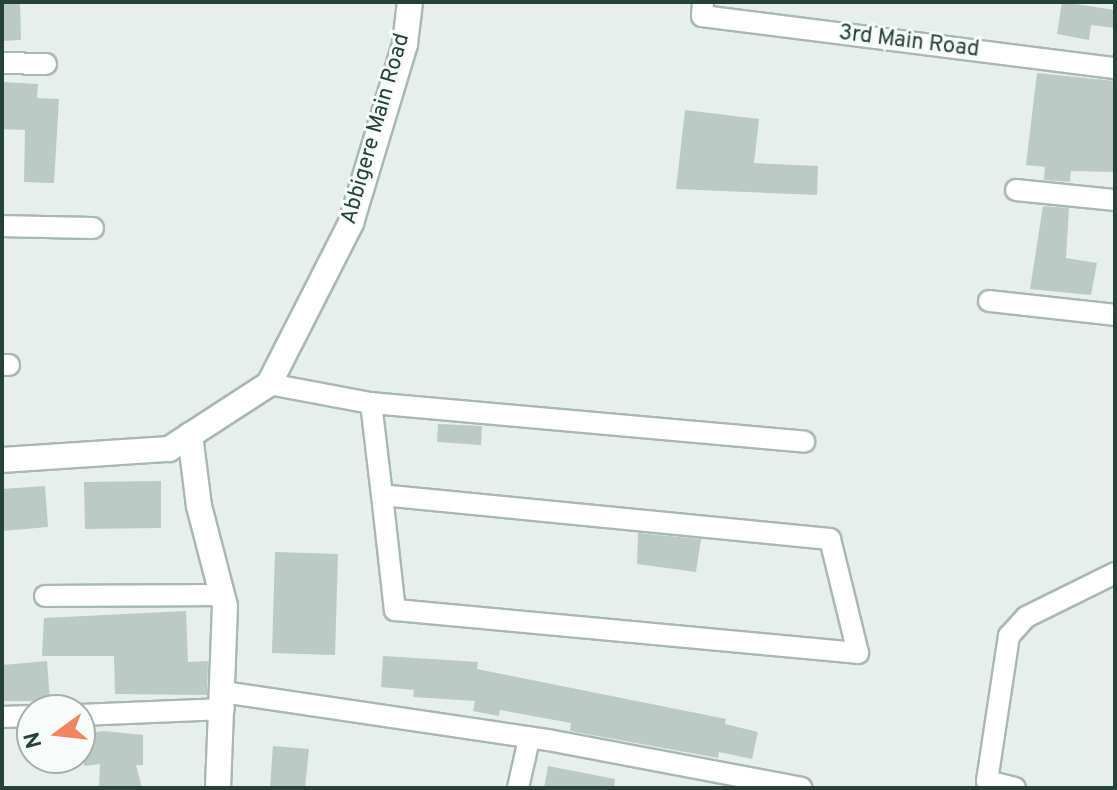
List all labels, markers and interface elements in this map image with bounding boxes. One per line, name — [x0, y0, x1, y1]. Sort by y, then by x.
street label: 3rd Main Road — [837, 20, 981, 64]
street label: Abbigere Main Road — [336, 31, 416, 227]
north arrow — [16, 694, 96, 774]
text: N — [19, 729, 49, 751]

